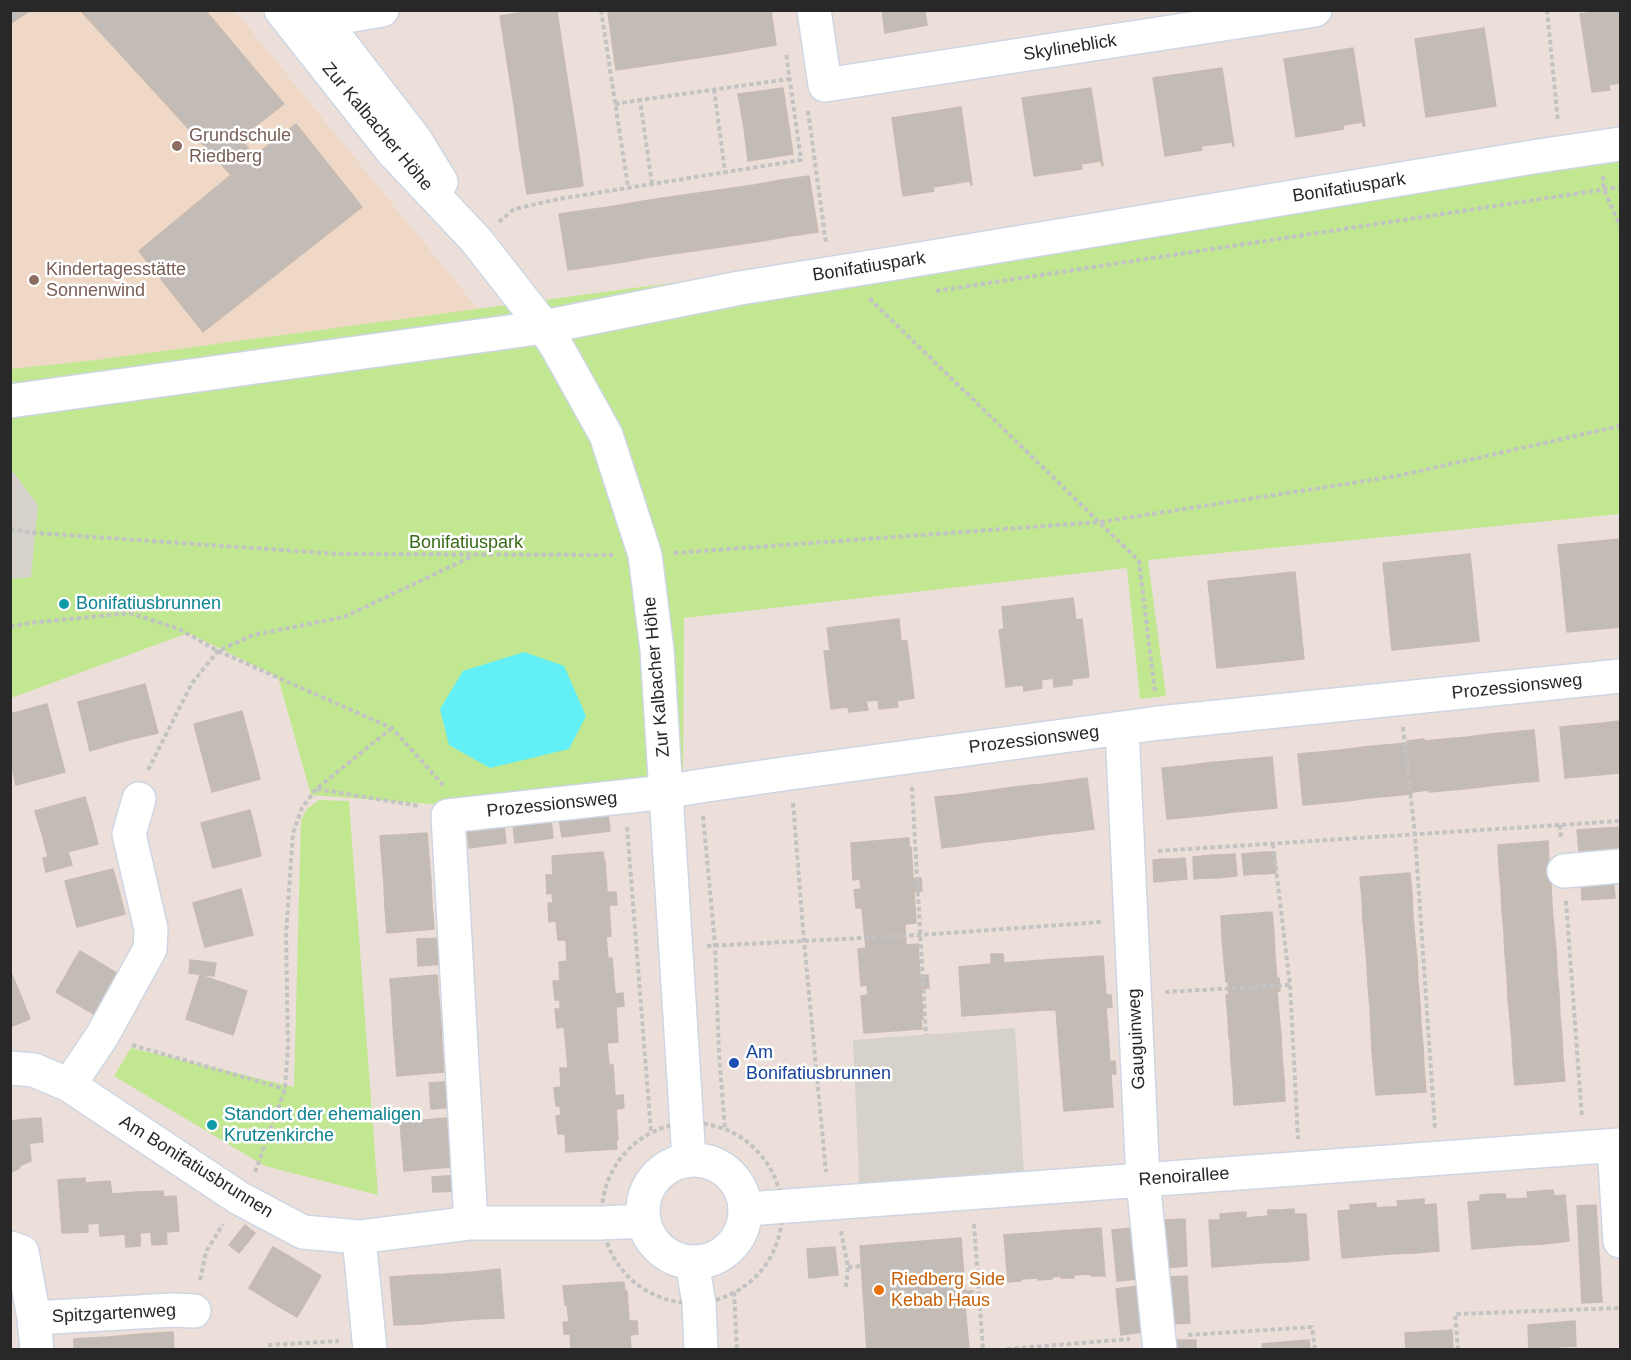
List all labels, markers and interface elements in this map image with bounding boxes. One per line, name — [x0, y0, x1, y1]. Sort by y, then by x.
street label: Skylineblick — [1022, 30, 1118, 66]
street label: Zur Kalbacher Höhe — [317, 58, 437, 196]
place label: Grundschule Riedberg — [189, 125, 291, 168]
marker: Grundschule Riedberg — [170, 139, 184, 153]
street label: Bonifatiuspark — [1291, 168, 1407, 208]
street label: Bonifatiuspark — [811, 247, 927, 287]
place label: Kindertagesstätte Sonnenwind — [46, 259, 186, 302]
marker: Kindertagesstätte Sonnenwind — [27, 273, 41, 287]
park label: Bonifatiuspark — [409, 532, 523, 554]
place label: Bonifatiusbrunnen — [76, 593, 221, 615]
street label: Zur Kalbacher Höhe — [639, 596, 675, 758]
marker: Bonifatiusbrunnen — [57, 597, 71, 611]
street label: Prozessionsweg — [1451, 669, 1583, 705]
street label: Prozessionsweg — [968, 721, 1100, 759]
street label: Prozessionsweg — [486, 787, 618, 823]
street label: Gauguinweg — [1124, 988, 1150, 1090]
place label: Am Bonifatiusbrunnen — [746, 1042, 891, 1084]
marker: Am Bonifatiusbrunnen — [727, 1056, 741, 1070]
place label: Standort der ehemaligen Krutzenkirche — [224, 1104, 421, 1146]
street label: Am Bonifatiusbrunnen — [115, 1111, 277, 1223]
marker: Standort der ehemaligen Krutzenkirche — [205, 1118, 219, 1132]
street label: Renoirallee — [1138, 1163, 1230, 1191]
place label: Riedberg Side Kebab Haus — [891, 1269, 1005, 1312]
marker: Riedberg Side Kebab Haus — [872, 1283, 886, 1297]
street label: Spitzgartenweg — [51, 1300, 177, 1328]

